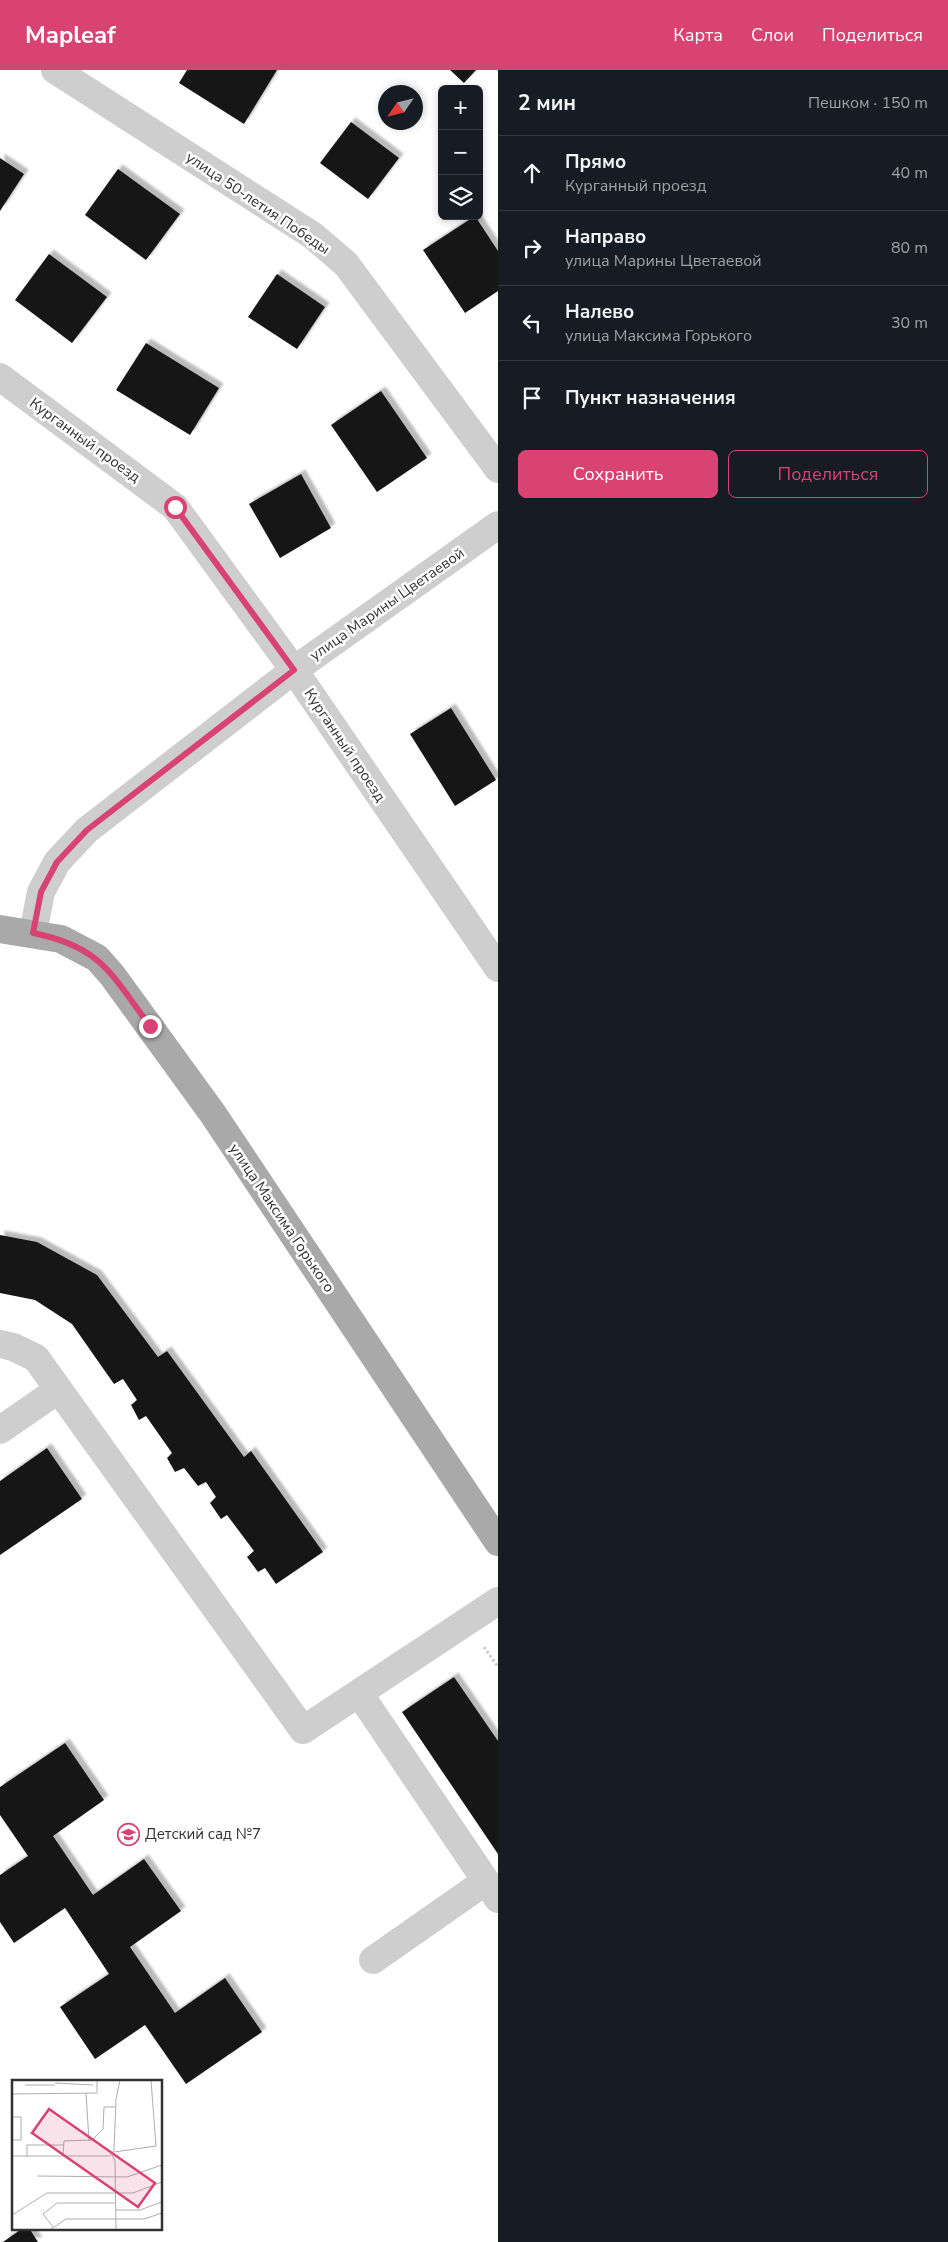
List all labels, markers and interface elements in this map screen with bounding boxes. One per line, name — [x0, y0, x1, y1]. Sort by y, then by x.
text: Mapleaf — [25, 19, 116, 51]
text: Карта — [673, 23, 723, 47]
text: Слои — [751, 23, 794, 47]
text: Поделиться — [822, 23, 923, 47]
north arrow — [378, 85, 423, 130]
map controls — [438, 85, 483, 220]
button: + — [438, 85, 483, 130]
text: 2 мин — [518, 89, 576, 117]
text: Пешком · 150 m — [808, 92, 928, 114]
button: − — [438, 130, 483, 175]
street label: улица 50-летия Победы — [182, 147, 334, 259]
text: Прямо — [565, 149, 626, 175]
icon: ahead — [518, 159, 546, 187]
text: 40 m — [891, 162, 928, 184]
button: layers — [438, 175, 483, 220]
text: Курганный проезд — [565, 175, 706, 197]
text: Направо — [565, 224, 646, 250]
icon: right — [518, 234, 546, 262]
text: 80 m — [891, 237, 928, 259]
text: улица Марины Цветаевой — [565, 250, 762, 272]
text: Налево — [565, 299, 634, 325]
icon: left — [518, 309, 546, 337]
text: 30 m — [891, 312, 928, 334]
text: улица Максима Горького — [565, 325, 752, 347]
icon: arrive — [518, 384, 546, 412]
text: Пункт назначения — [565, 385, 736, 411]
street label: Курганный проезд — [25, 393, 145, 487]
button: Сохранить — [518, 450, 718, 498]
button: Поделиться — [728, 450, 928, 498]
route start — [164, 496, 187, 519]
street label: улица Марины Цветаевой — [306, 543, 468, 665]
street label: Курганный проезд — [300, 684, 390, 806]
route end — [139, 1015, 162, 1038]
street label: улица Максима Горького — [225, 1140, 339, 1296]
school or university icon: Детский сад №7 — [117, 1822, 141, 1846]
place label: Детский сад №7 — [145, 1824, 261, 1844]
inset map — [12, 2080, 162, 2230]

